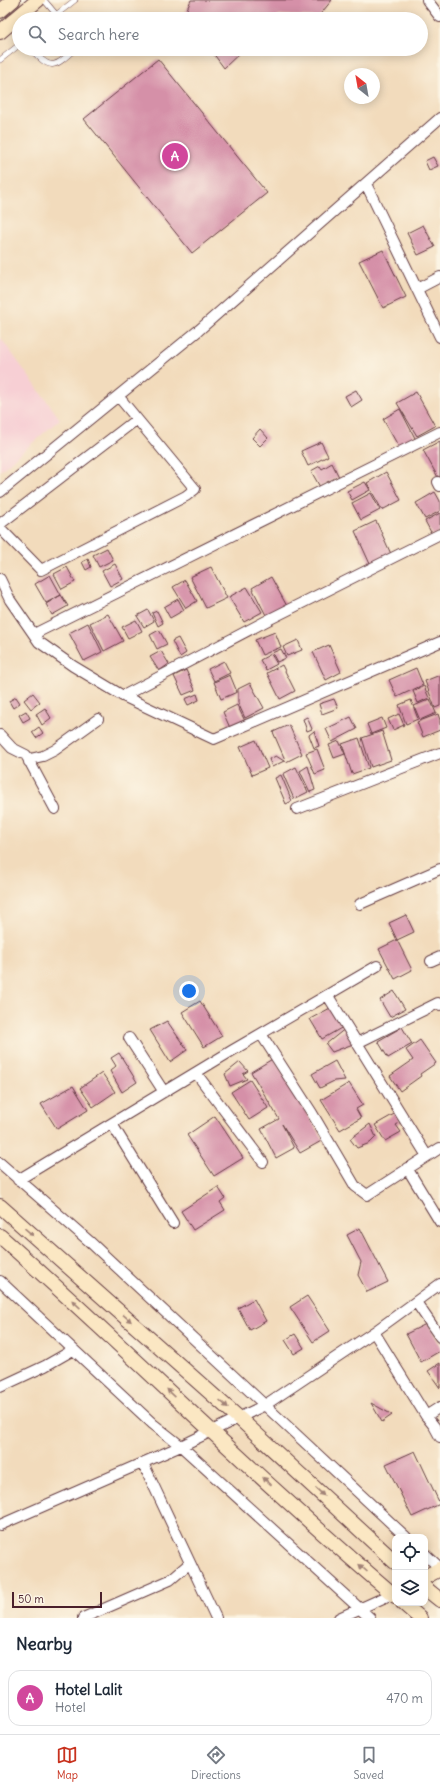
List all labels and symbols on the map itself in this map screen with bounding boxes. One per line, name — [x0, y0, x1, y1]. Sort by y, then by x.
north arrow — [344, 68, 380, 104]
pin: A — [162, 141, 188, 171]
your location — [179, 981, 199, 1001]
one-way arrow — [24, 1227, 34, 1237]
one-way arrow — [72, 1300, 81, 1309]
one-way arrow — [121, 1314, 132, 1323]
one-way arrow — [166, 1388, 176, 1398]
one-way arrow — [219, 1400, 229, 1409]
one-way arrow — [262, 1477, 271, 1486]
one-way arrow — [315, 1488, 325, 1497]
one-way arrow — [359, 1564, 368, 1573]
scale bar — [12, 1590, 102, 1609]

